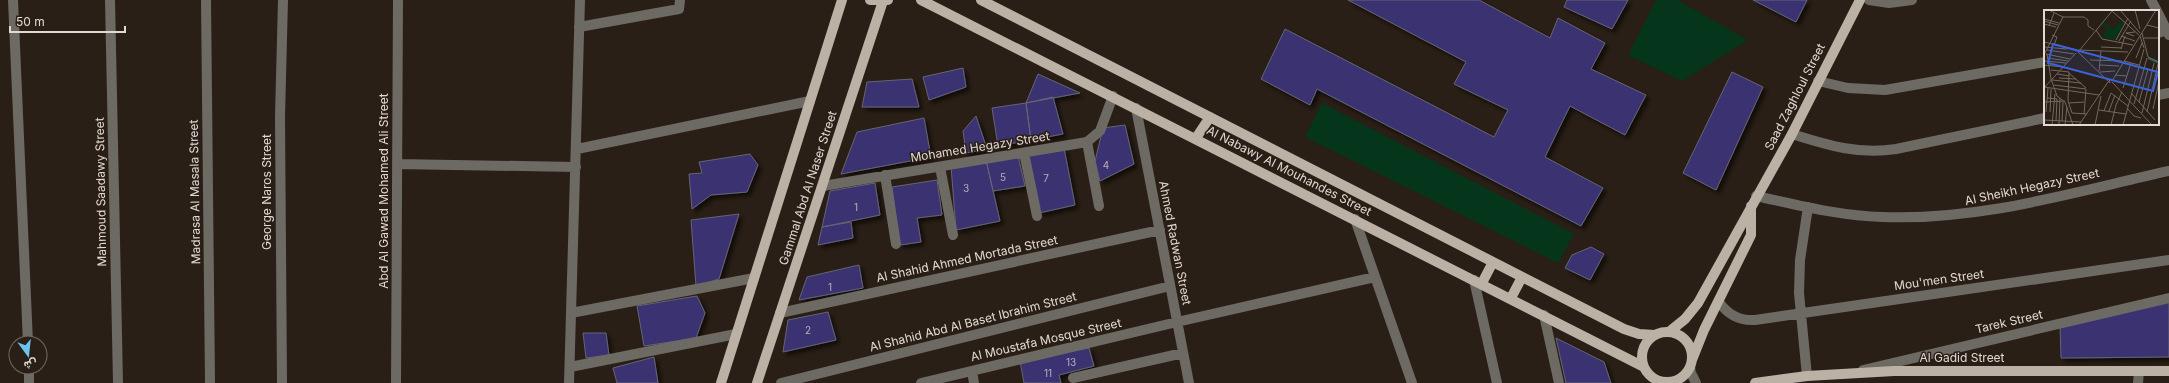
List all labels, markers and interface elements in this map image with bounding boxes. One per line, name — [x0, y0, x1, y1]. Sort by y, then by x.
scale bar — [10, 8, 125, 34]
inset map — [2044, 10, 2159, 125]
text: 50 m — [16, 14, 45, 29]
street label: Saad Zaghloul Street — [1761, 41, 1828, 153]
street label: Abd Al Gawad Mohamed Ali Street — [376, 93, 391, 289]
street label: Gammal Abd Al Naser Street — [775, 109, 840, 267]
street label: Mahmoud Saadawy Street — [92, 117, 109, 267]
street label: Madrasa Al Masala Street — [186, 119, 203, 264]
street label: Al Nabawy Al Mouhandes Street — [1204, 122, 1374, 219]
street label: Mohamed Hegazy Street — [909, 128, 1051, 165]
street label: George Naros Street — [259, 134, 274, 250]
house number: 4 — [1103, 159, 1109, 171]
street label: Al Sheikh Hegazy Street — [1963, 165, 2100, 208]
house number: 5 — [1000, 171, 1006, 183]
house number: 7 — [1043, 172, 1049, 184]
street label: Ahmed Radwan Street — [1156, 180, 1195, 306]
house number: 3 — [963, 182, 969, 194]
house number: 1 — [854, 201, 858, 213]
street label: Al Shahid Ahmed Mortada Street — [875, 232, 1059, 285]
street label: Mou'men Street — [1893, 266, 1985, 293]
house number: 1 — [828, 281, 832, 293]
street label: Al Shahid Abd Al Baset Ibrahim Street — [868, 289, 1078, 355]
street label: Tarek Street — [1974, 306, 2044, 337]
street label: Al Moustafa Mosque Street — [969, 315, 1123, 364]
house number: 2 — [805, 324, 811, 336]
north arrow — [8, 335, 48, 375]
street label: Al Gadid Street — [1919, 350, 2005, 365]
text: ش — [22, 356, 39, 373]
house number: 13 — [1066, 356, 1076, 368]
house number: 11 — [1044, 367, 1052, 379]

